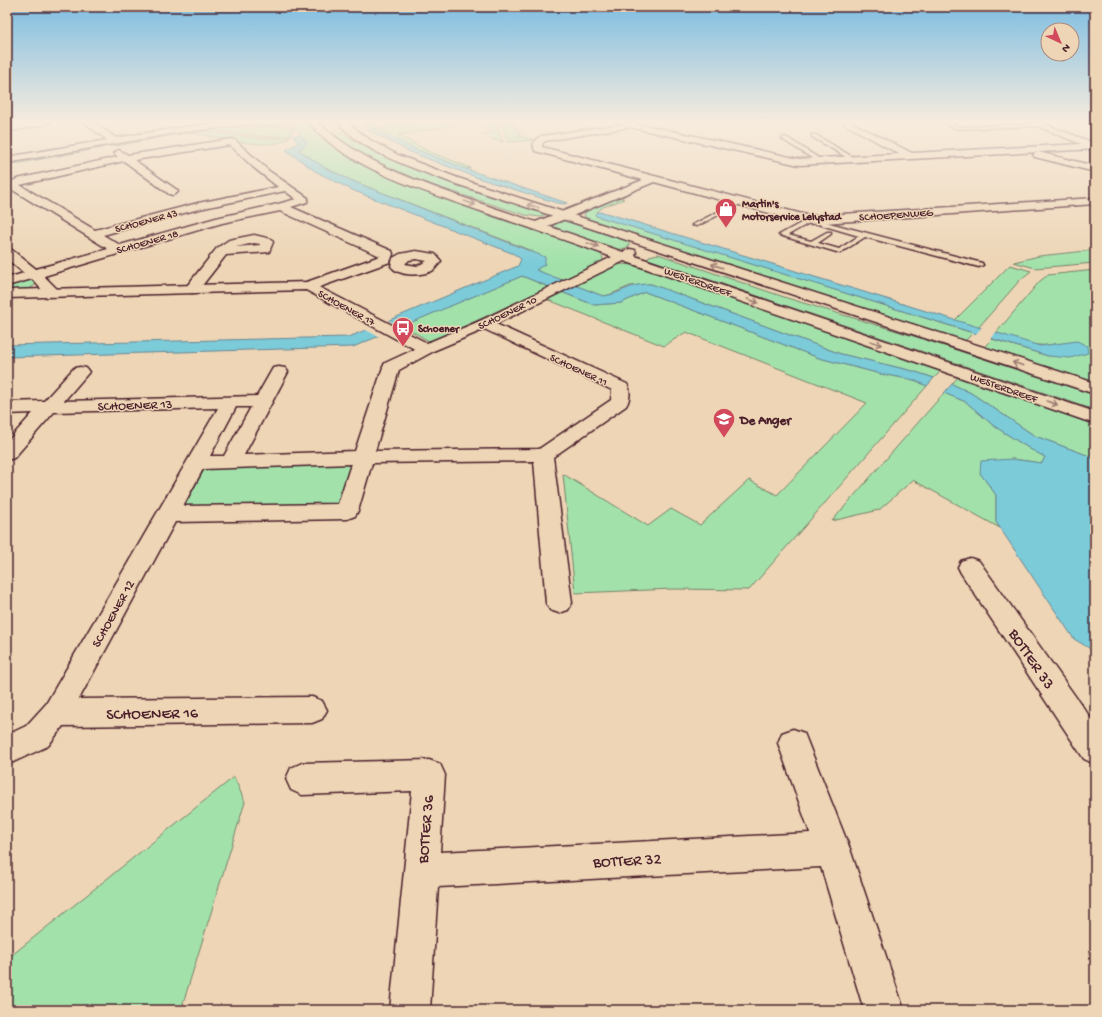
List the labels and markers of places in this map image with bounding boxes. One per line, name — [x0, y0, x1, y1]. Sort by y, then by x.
shop icon: Martin's Motorservice Lelystad — [713, 196, 739, 229]
place label: Martin's Motorservice Lelystad — [742, 198, 843, 224]
bus stop icon: Schoener — [390, 315, 416, 348]
place label: Schoener — [418, 324, 460, 336]
school or university icon: De Anger — [711, 406, 737, 439]
place label: De Anger — [739, 414, 792, 429]

